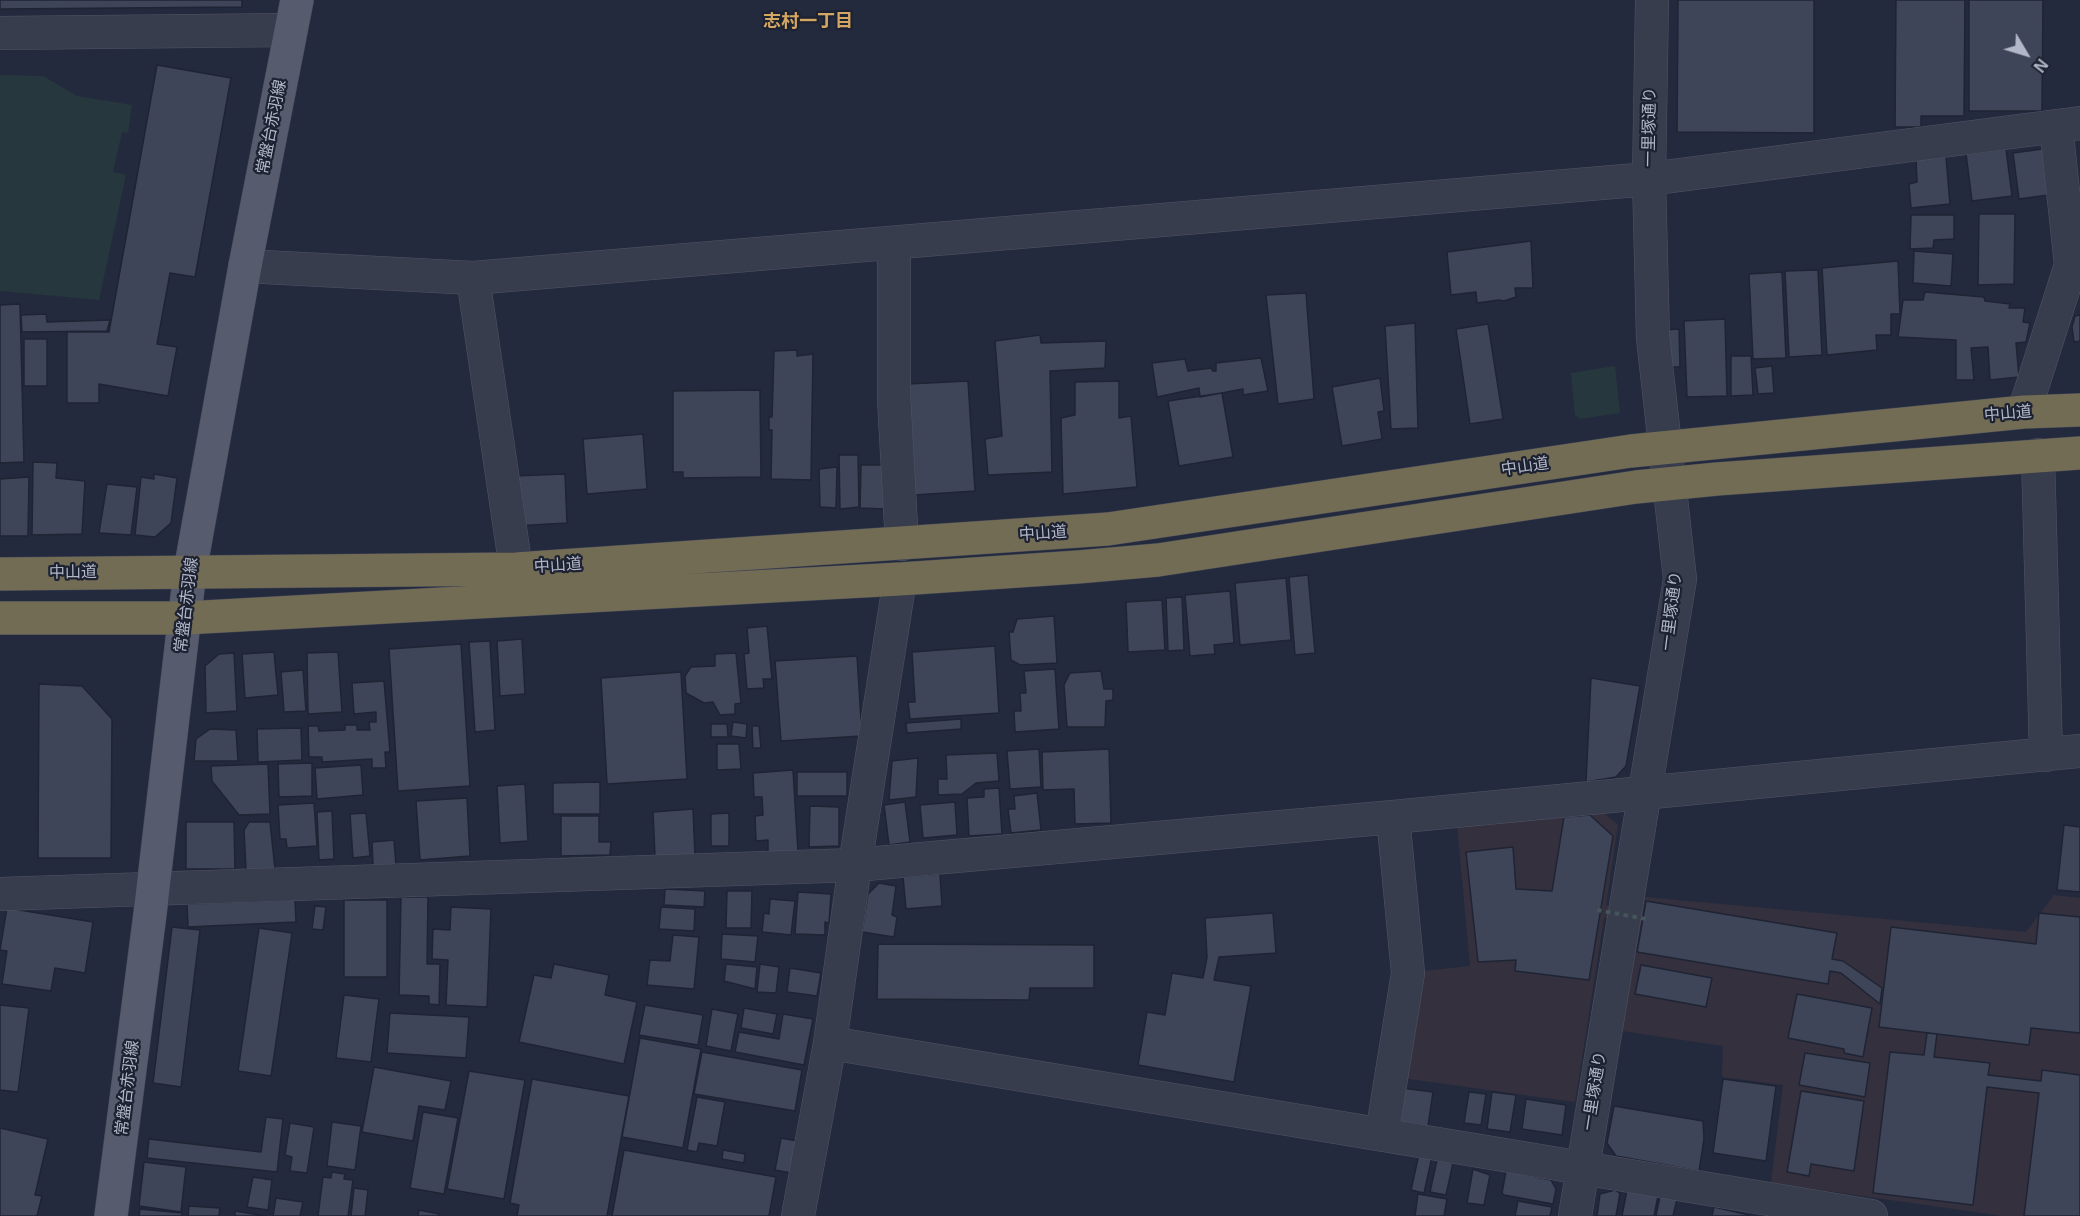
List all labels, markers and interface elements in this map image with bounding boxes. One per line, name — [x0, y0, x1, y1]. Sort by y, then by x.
district label: 志村一丁目 — [763, 11, 853, 33]
north arrow — [1996, 24, 2056, 84]
text: N — [2030, 56, 2051, 75]
street label: 常盤台赤羽線 — [253, 78, 291, 176]
street label: 一里塚通り — [1640, 87, 1660, 167]
street label: 中山道 — [1983, 402, 2033, 426]
street label: 中山道 — [1500, 454, 1550, 480]
street label: 中山道 — [1018, 523, 1068, 545]
street label: 中山道 — [533, 555, 583, 577]
street label: 常盤台赤羽線 — [172, 556, 202, 654]
street label: 中山道 — [49, 563, 97, 583]
street label: 一里塚通り — [1658, 570, 1686, 652]
street label: 常盤台赤羽線 — [113, 1039, 143, 1137]
street label: 一里塚通り — [1579, 1050, 1611, 1132]

